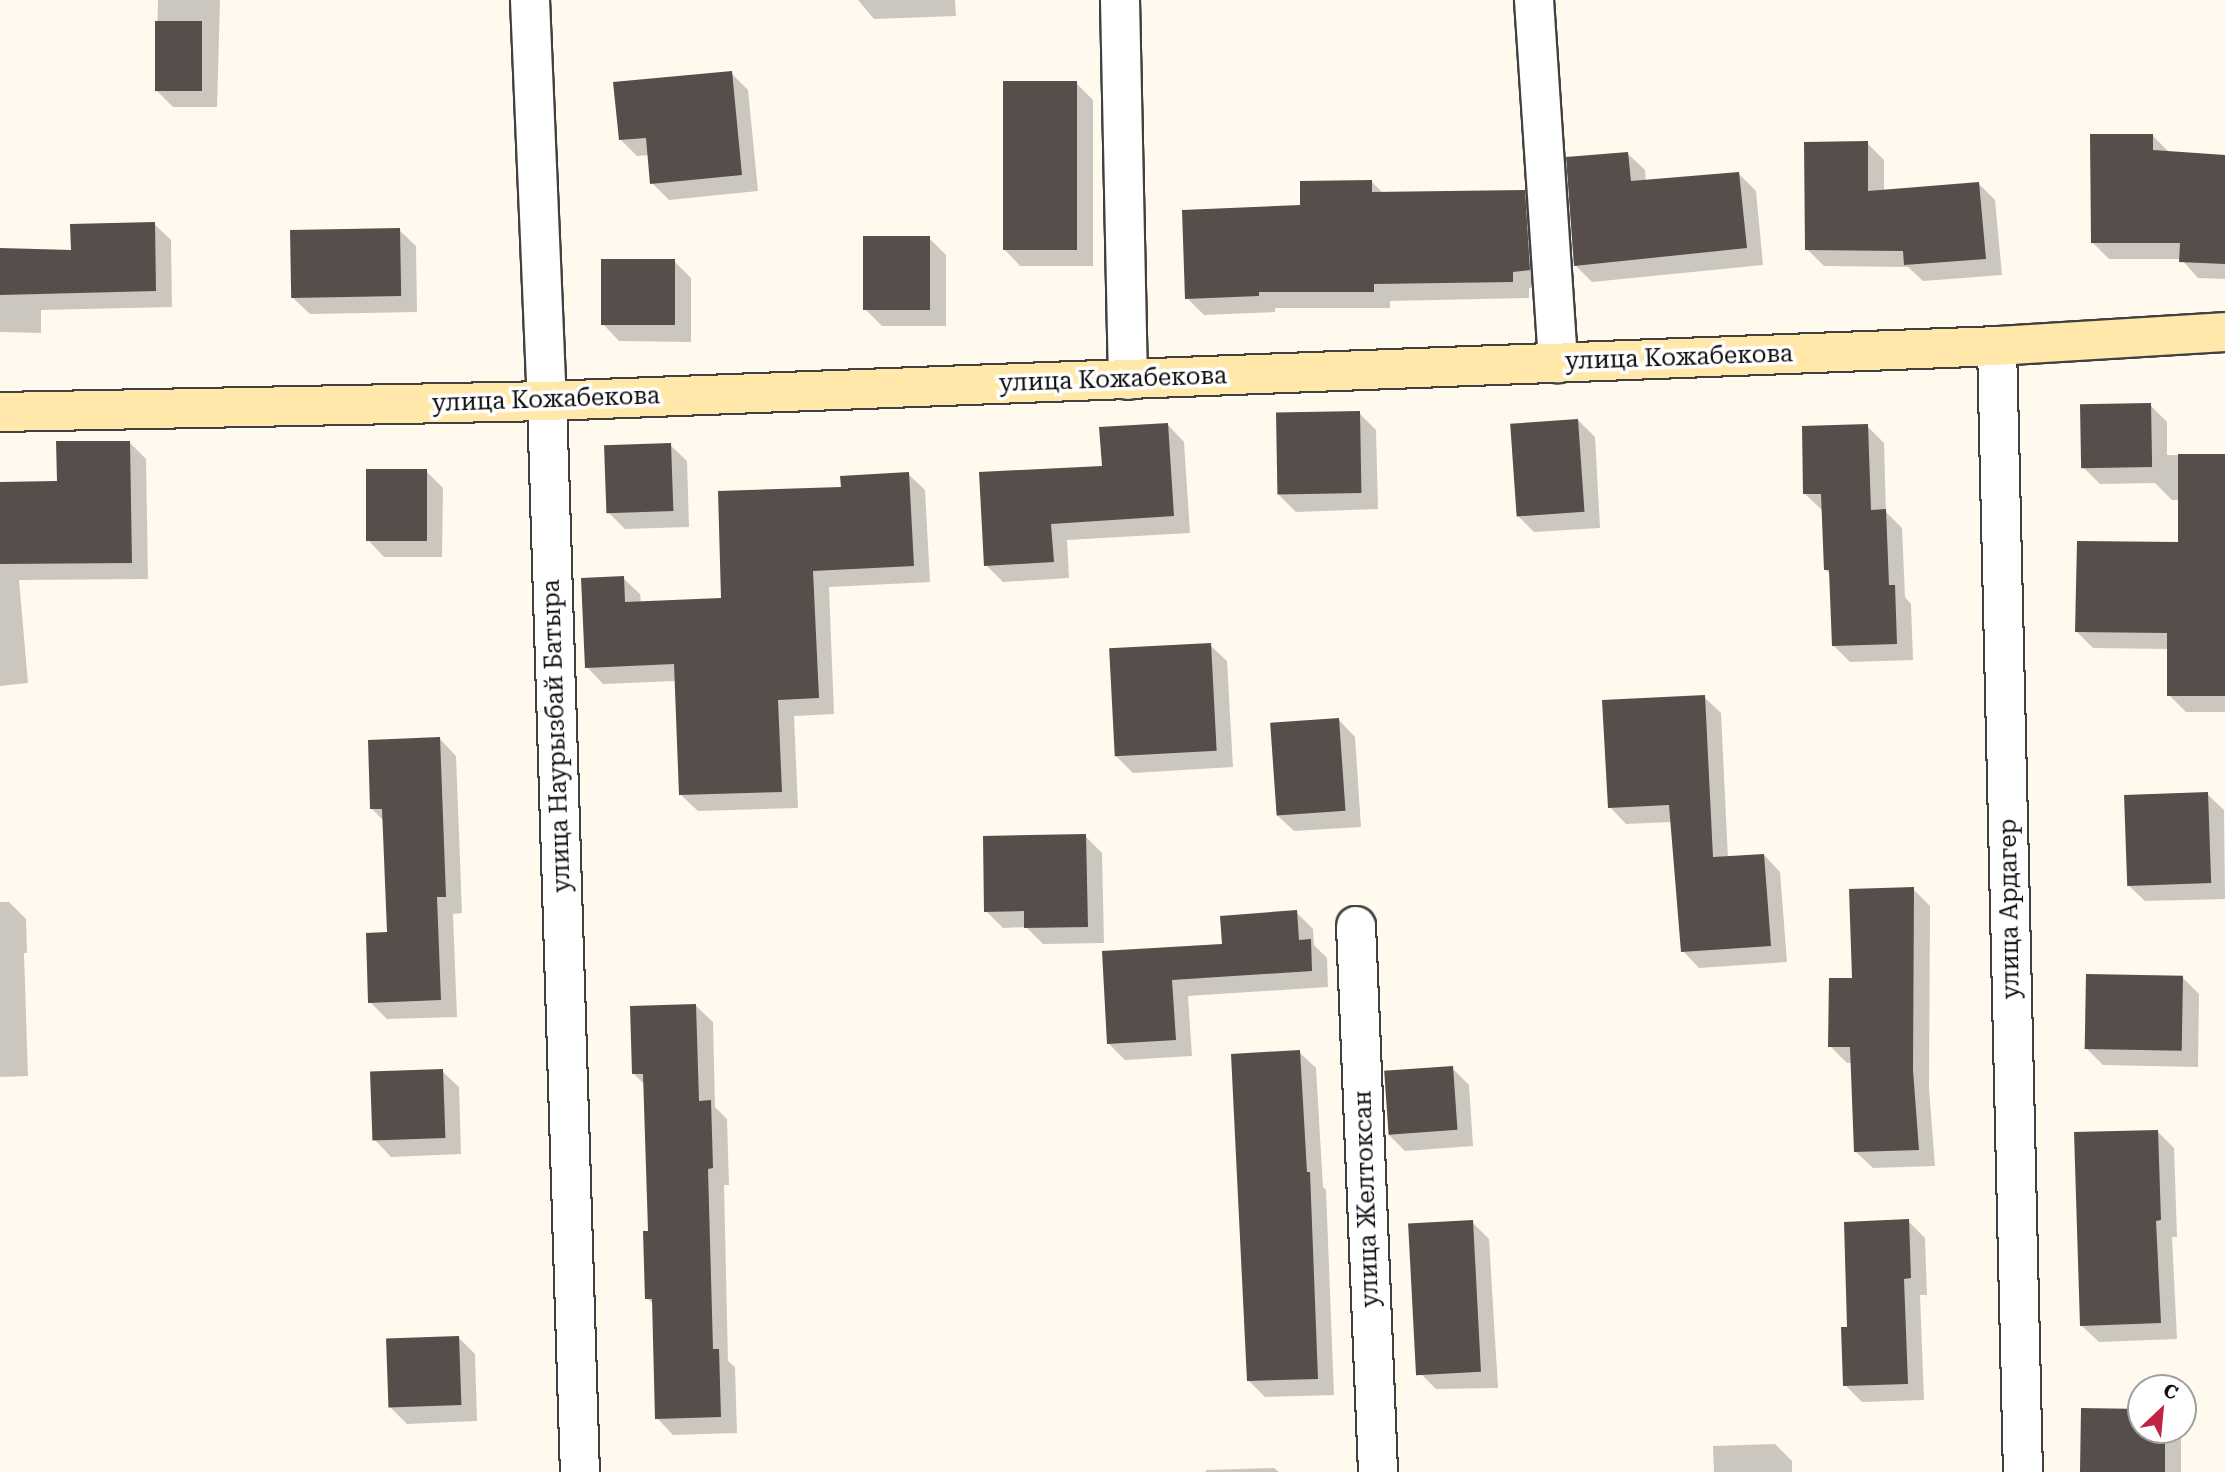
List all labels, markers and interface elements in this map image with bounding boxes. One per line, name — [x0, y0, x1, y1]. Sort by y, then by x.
street label: улица Кожабекова — [1565, 340, 1793, 376]
street label: улица Кожабекова — [999, 362, 1227, 398]
street label: улица Кожабекова — [432, 382, 660, 418]
street label: улица Наурызбай Батыра — [537, 579, 577, 893]
street label: улица Ардагер — [1994, 819, 2026, 999]
street label: улица Желтоксан — [1349, 1090, 1385, 1308]
north arrow — [2127, 1374, 2197, 1444]
text: С — [2160, 1378, 2182, 1405]

